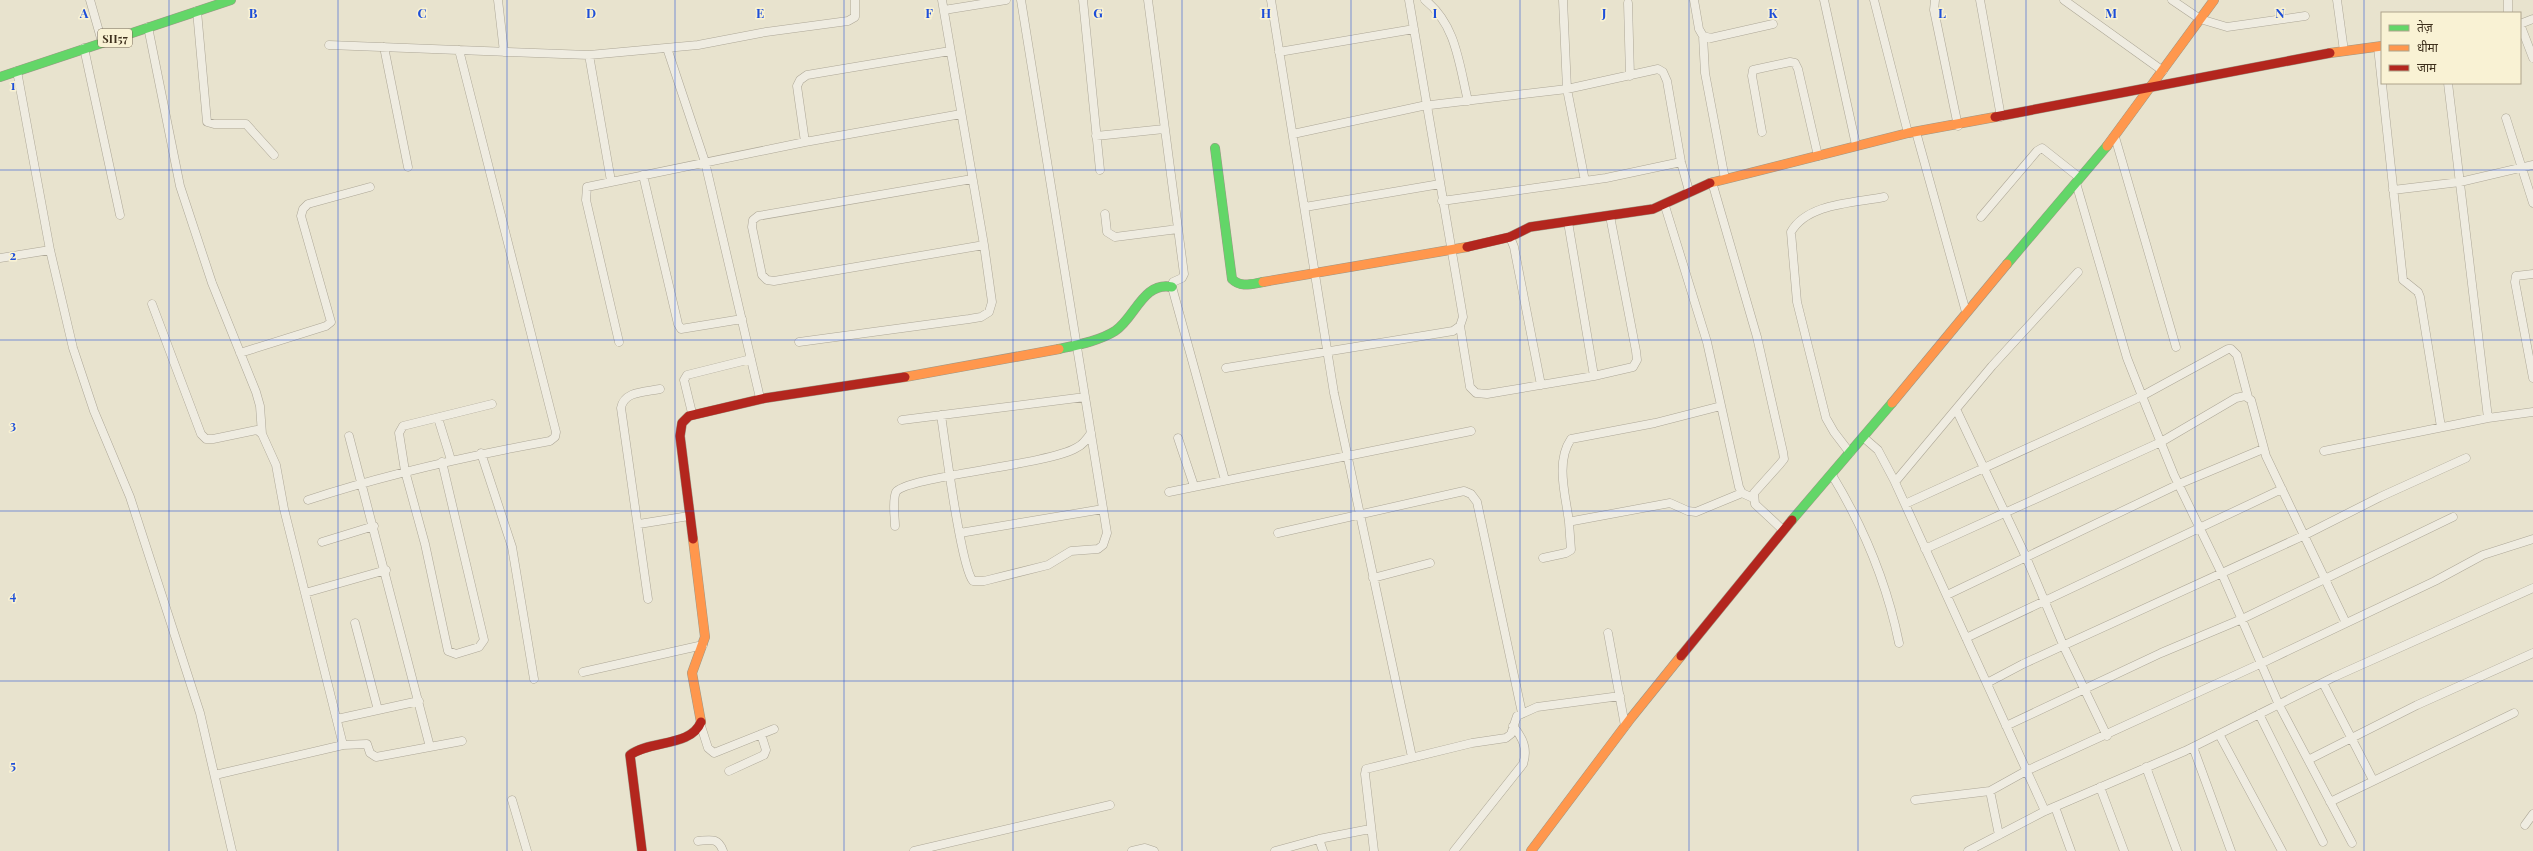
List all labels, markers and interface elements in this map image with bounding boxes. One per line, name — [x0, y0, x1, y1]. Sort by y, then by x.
text: A — [79, 4, 89, 21]
text: B — [249, 4, 258, 21]
text: C — [417, 4, 427, 21]
text: D — [586, 4, 596, 21]
text: E — [756, 4, 764, 21]
text: F — [925, 4, 933, 21]
text: G — [1093, 4, 1103, 21]
text: H — [1261, 4, 1271, 21]
text: I — [1433, 4, 1438, 21]
text: J — [1601, 4, 1607, 21]
text: K — [1768, 4, 1778, 21]
text: L — [1938, 4, 1946, 21]
text: M — [2105, 4, 2117, 21]
text: N — [2275, 4, 2285, 21]
legend — [2381, 12, 2521, 84]
text: तेज़ — [2417, 19, 2434, 35]
road number: SH57 — [98, 29, 132, 47]
text: धीमा — [2417, 39, 2439, 55]
text: जाम — [2417, 59, 2437, 75]
text: 1 — [11, 76, 16, 93]
text: 2 — [10, 246, 17, 263]
text: 3 — [10, 416, 16, 433]
text: 4 — [10, 586, 17, 603]
text: 5 — [10, 756, 16, 773]

